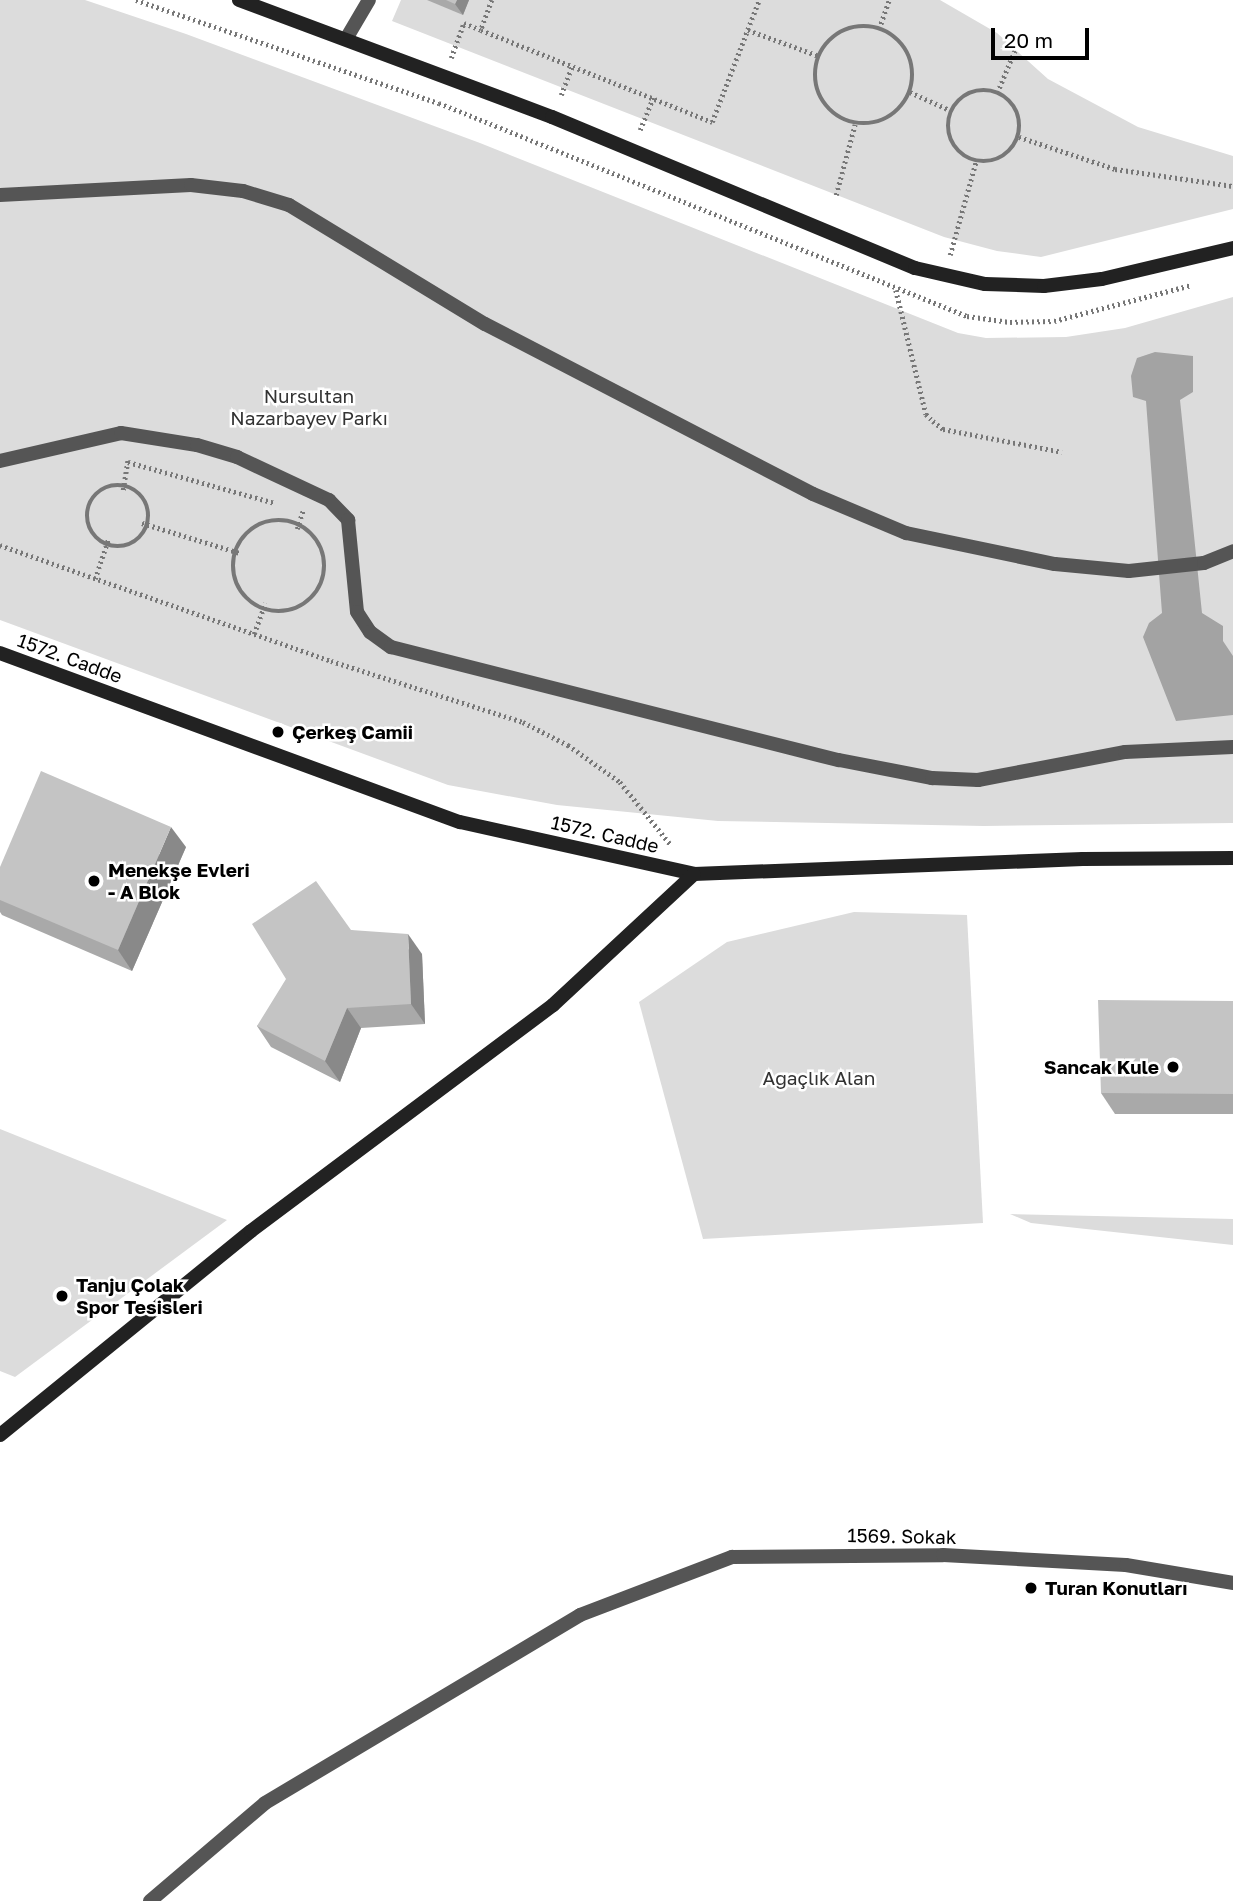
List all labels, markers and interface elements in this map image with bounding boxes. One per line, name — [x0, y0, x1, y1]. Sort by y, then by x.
scale bar — [995, 14, 1093, 58]
text: 20 m — [1004, 27, 1053, 53]
park label: Nursultan Nazarbayev Parkı — [230, 385, 388, 429]
street label: 1572. Cadde — [15, 629, 125, 687]
place label: Çerkeş Camii — [292, 721, 413, 743]
marker: Çerkeş Camii — [270, 724, 286, 740]
street label: 1572. Cadde — [549, 811, 661, 857]
place label: Menekşe Evleri - A Blok — [108, 859, 250, 903]
marker: Menekşe Evleri - A Blok — [86, 873, 102, 889]
place label: Sancak Kule — [1044, 1056, 1159, 1078]
marker: Sancak Kule — [1165, 1059, 1181, 1075]
park label: Ağaçlık Alan — [763, 1067, 875, 1089]
place label: Tanju Çolak Spor Tesisleri — [76, 1274, 203, 1318]
marker: Tanju Çolak Spor Tesisleri — [54, 1288, 70, 1304]
street label: 1569. Sokak — [847, 1524, 957, 1548]
place label: Turan Konutları — [1045, 1577, 1187, 1599]
marker: Turan Konutları — [1023, 1580, 1039, 1596]

